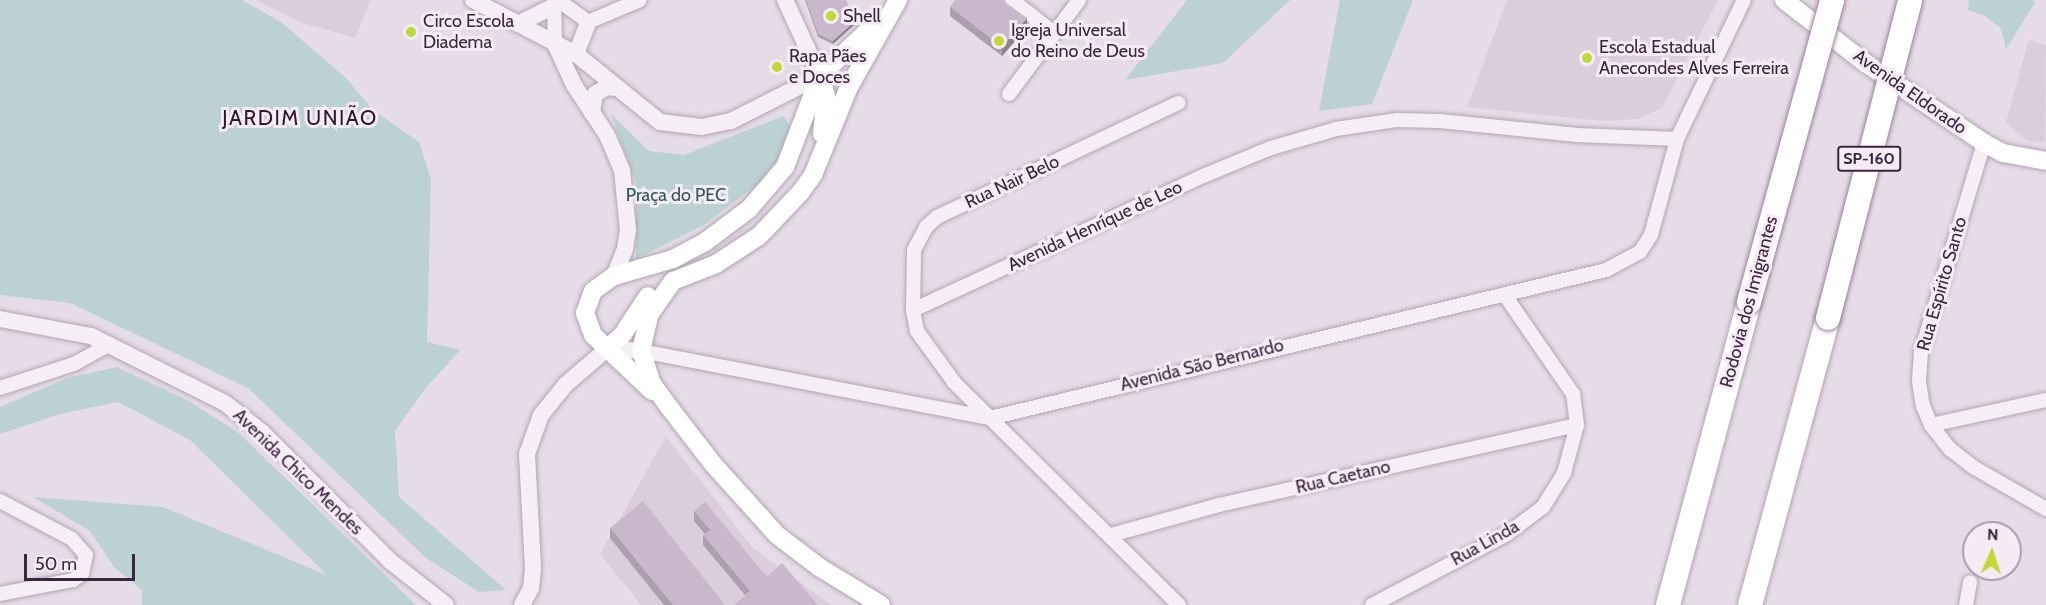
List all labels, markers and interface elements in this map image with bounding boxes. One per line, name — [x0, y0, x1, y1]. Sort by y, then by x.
place label: Shell — [843, 5, 881, 27]
marker: Shell — [824, 9, 838, 23]
place label: Circo Escola Diadema — [423, 11, 514, 54]
place label: Igreja Universal do Reino de Deus — [1011, 20, 1145, 63]
marker: Circo Escola Diadema — [404, 25, 418, 39]
marker: Igreja Universal do Reino de Deus — [992, 34, 1006, 48]
place label: Escola Estadual Anecondes Alves Ferreira — [1599, 37, 1789, 80]
street label: Avenida Eldorado — [1849, 45, 1971, 139]
place label: Rapa Pães e Doces — [789, 46, 866, 88]
marker: Escola Estadual Anecondes Alves Ferreira — [1580, 51, 1594, 65]
marker: Rapa Pães e Doces — [770, 60, 784, 74]
district label: JARDIM UNIÃO — [222, 105, 378, 131]
road number: SP-160 — [1836, 146, 1902, 172]
street label: Rua Nair Belo — [961, 151, 1063, 213]
street label: Avenida Henríque de Leo — [1004, 176, 1186, 276]
park label: Praça do PEC — [626, 184, 726, 206]
street label: Rodovia dos Imigrantes — [1716, 214, 1782, 390]
street label: Rua Espírito Santo — [1913, 215, 1971, 353]
street label: Avenida São Bernardo — [1118, 334, 1286, 396]
street label: Avenida Chico Mendes — [229, 405, 367, 539]
street label: Rua Caetano — [1294, 456, 1392, 498]
street label: Rua Linda — [1447, 516, 1523, 570]
north arrow — [1962, 521, 2022, 581]
text: N — [1987, 525, 1999, 544]
scale bar — [27, 542, 138, 580]
text: 50 m — [35, 553, 77, 575]

